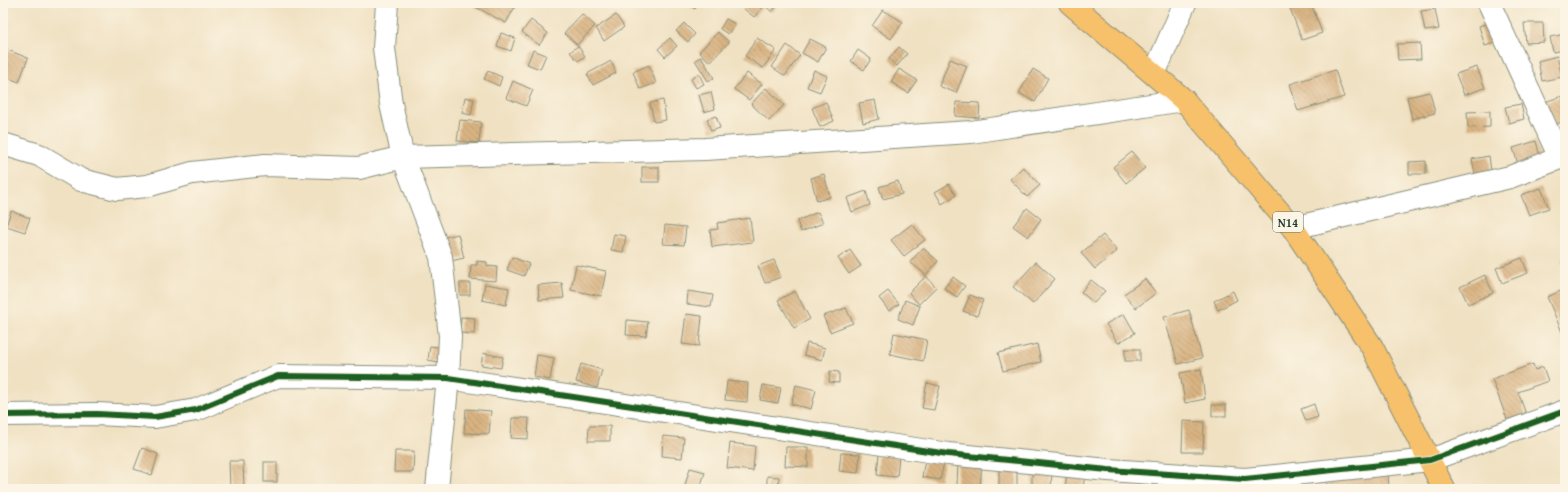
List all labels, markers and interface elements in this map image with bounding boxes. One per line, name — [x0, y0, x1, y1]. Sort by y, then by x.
road number: N14 — [1273, 212, 1303, 232]

